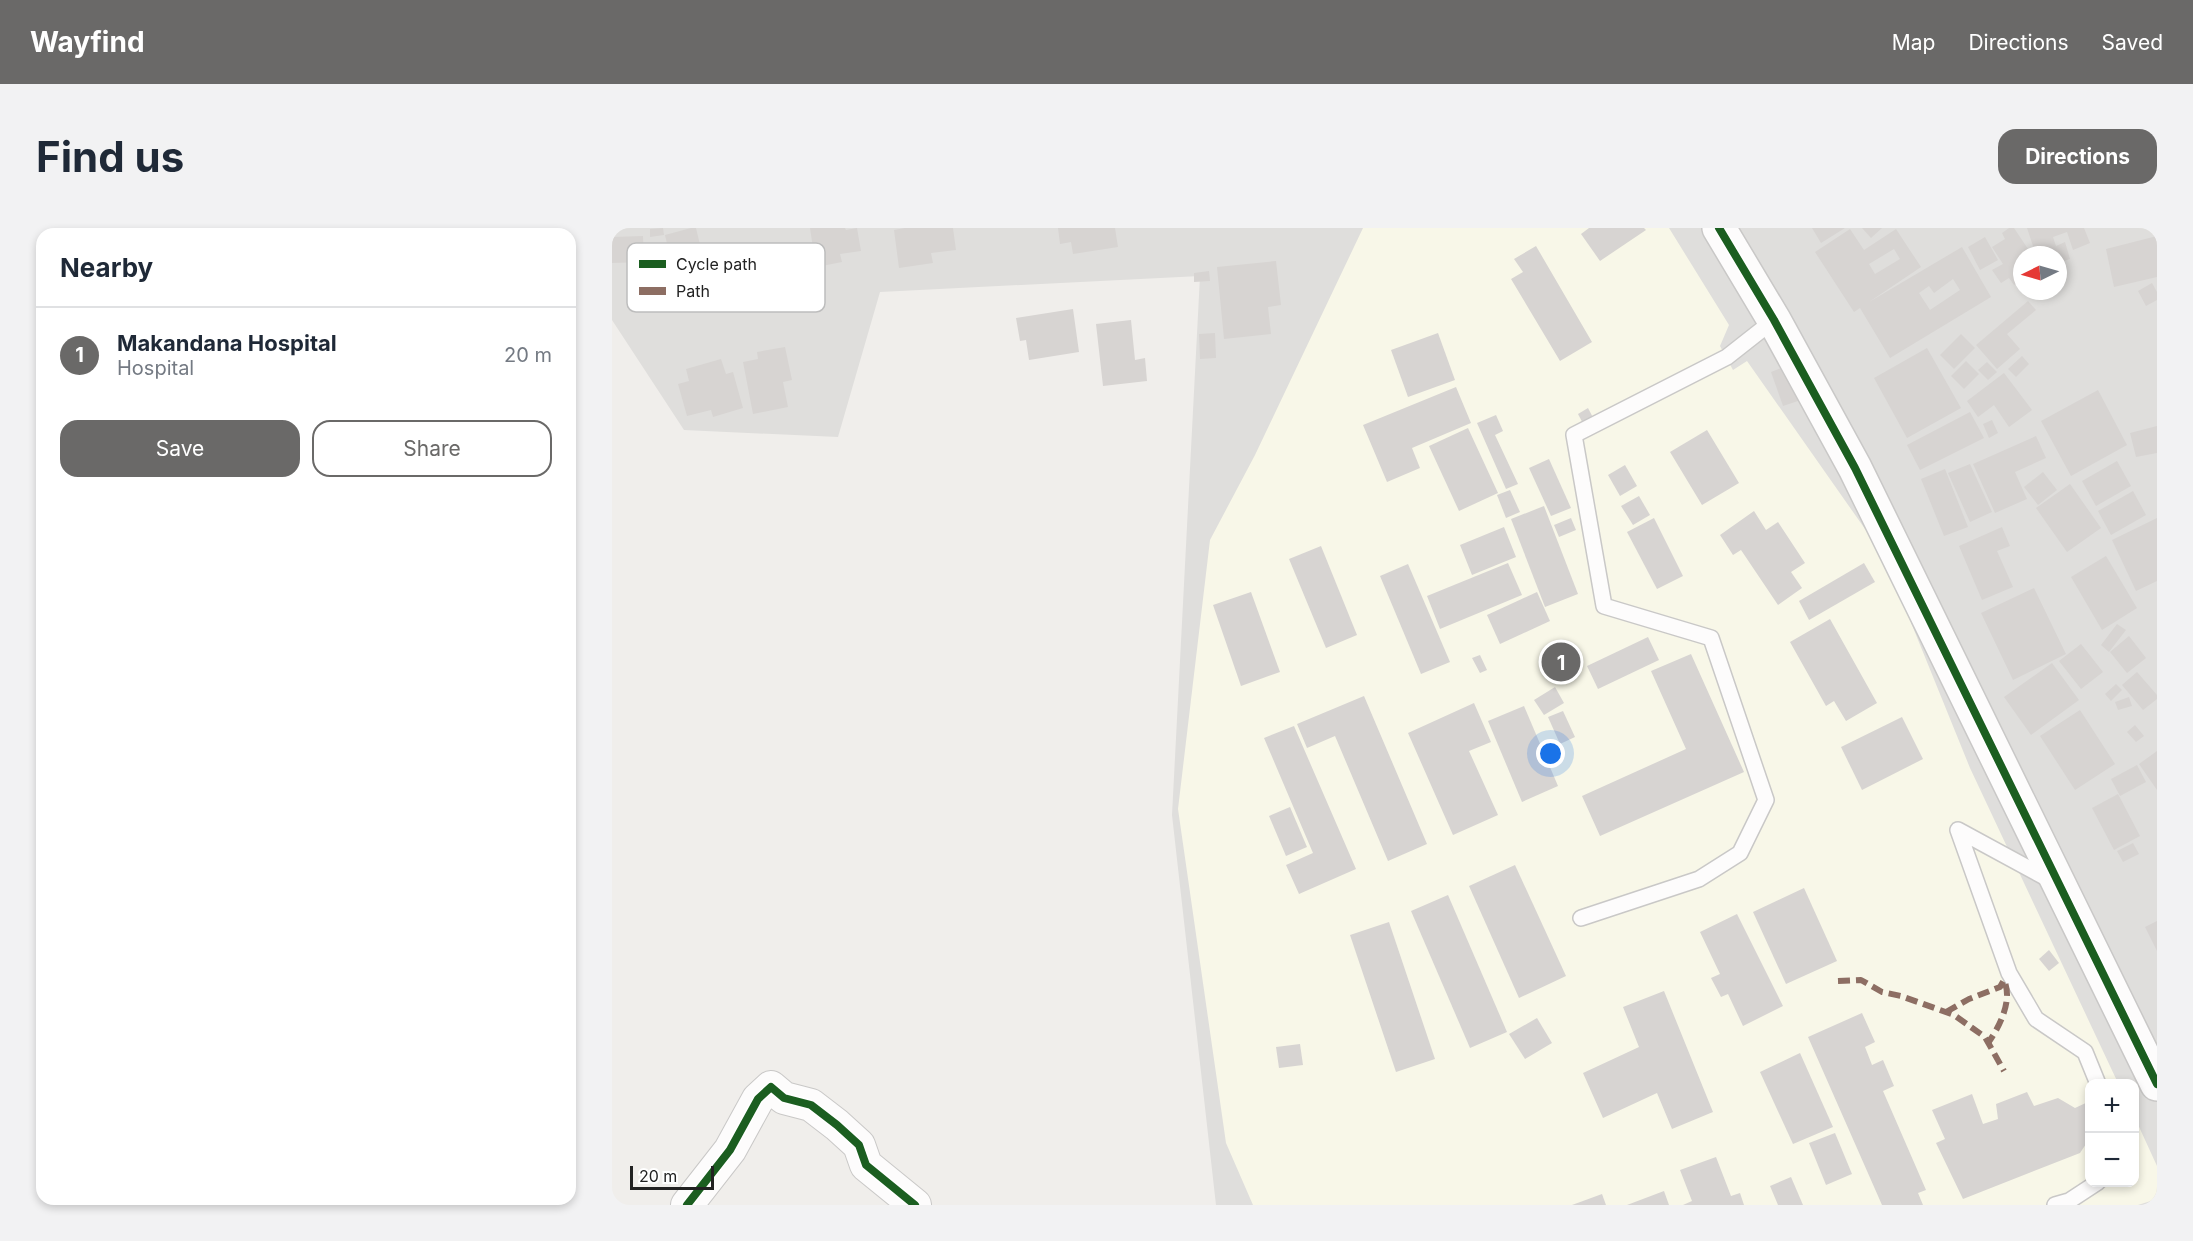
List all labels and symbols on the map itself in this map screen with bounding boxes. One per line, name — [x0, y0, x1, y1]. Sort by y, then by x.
legend — [627, 243, 825, 312]
north arrow — [2013, 246, 2067, 300]
text: Cycle path — [676, 254, 757, 274]
text: Path — [676, 281, 710, 301]
pin: 1 — [1542, 640, 1580, 684]
your location — [1536, 739, 1565, 768]
scale bar — [630, 1163, 714, 1190]

